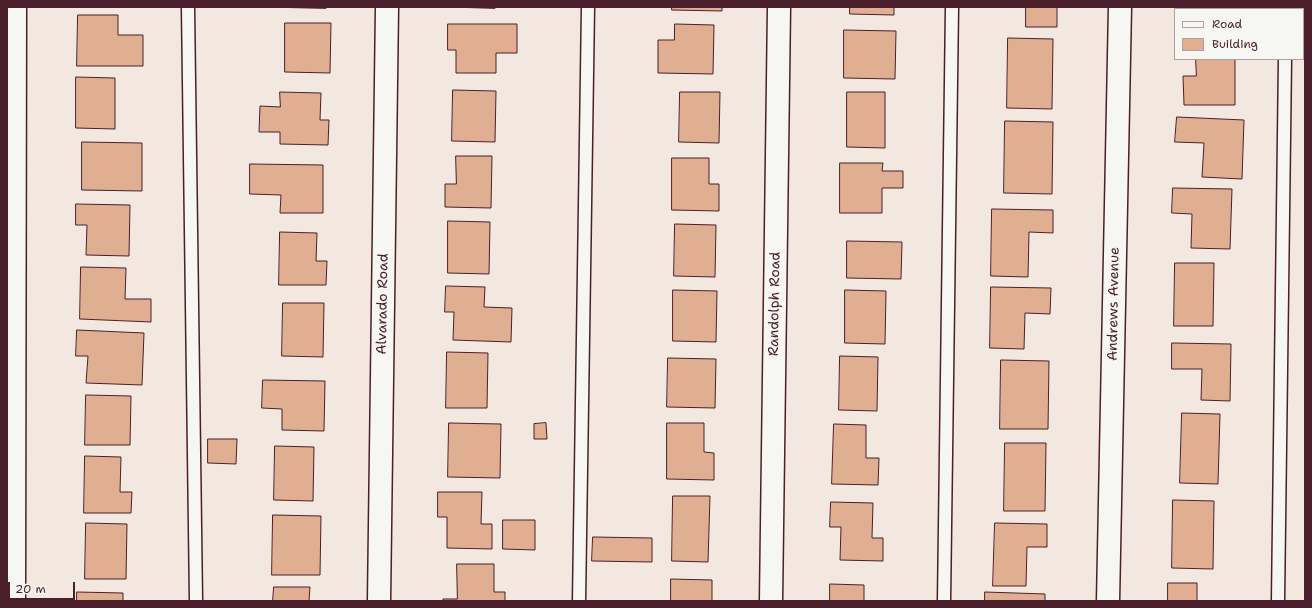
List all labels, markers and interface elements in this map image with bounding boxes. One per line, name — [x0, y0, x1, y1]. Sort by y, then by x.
legend — [1174, 8, 1304, 60]
text: Road — [1212, 16, 1242, 32]
text: Building — [1212, 36, 1258, 52]
street label: Andrews Avenue — [1105, 247, 1123, 361]
street label: Randolph Road — [766, 252, 784, 356]
street label: Alvarado Road — [374, 253, 392, 355]
scale bar — [10, 574, 77, 600]
text: 20 m — [15, 581, 46, 597]

